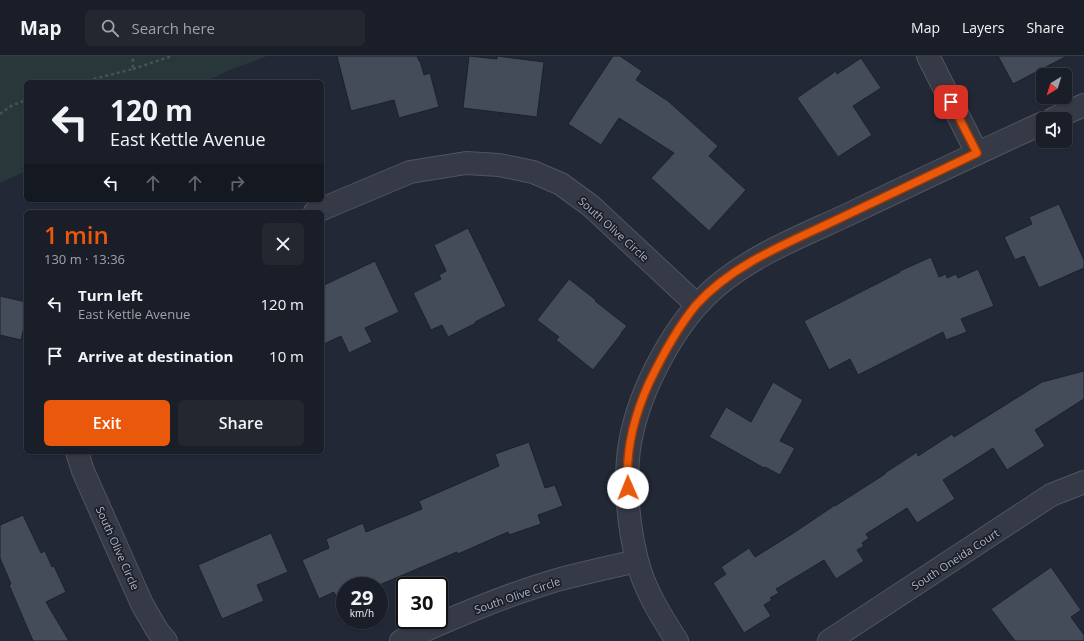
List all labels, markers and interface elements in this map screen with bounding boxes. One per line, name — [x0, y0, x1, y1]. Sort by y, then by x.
search box — [85, 10, 365, 46]
text: Map — [20, 15, 61, 41]
icon: search — [99, 17, 121, 39]
text: Search here — [131, 18, 215, 38]
text: Map — [911, 18, 940, 37]
text: Layers — [962, 18, 1004, 37]
text: Share — [1026, 18, 1064, 37]
north arrow — [1036, 68, 1072, 104]
map controls — [1036, 68, 1072, 148]
pin — [934, 85, 968, 119]
text: 120 m — [110, 91, 193, 129]
icon: arrive — [940, 91, 962, 113]
icon: left — [44, 96, 96, 148]
button: sound — [1036, 112, 1072, 148]
text: East Kettle Avenue — [110, 127, 266, 151]
icon: left — [100, 172, 122, 194]
icon: ahead — [142, 172, 164, 194]
icon: ahead — [184, 172, 206, 194]
icon: right — [226, 172, 248, 194]
street label: South Olive Circle — [576, 193, 652, 265]
text: 1 min — [44, 218, 109, 251]
button: close — [262, 223, 304, 265]
text: 130 m · 13:36 — [44, 250, 125, 268]
text: Turn left — [78, 285, 143, 305]
icon: left — [44, 293, 66, 315]
text: 120 m — [260, 294, 304, 314]
text: East Kettle Avenue — [78, 305, 190, 323]
icon: arrive — [44, 345, 66, 367]
text: Arrive at destination — [78, 346, 233, 366]
text: 10 m — [269, 346, 304, 366]
button: Exit — [44, 400, 170, 446]
button: Share — [178, 400, 304, 446]
position arrow — [607, 467, 649, 509]
street label: South Olive Circle — [93, 504, 143, 592]
street label: South Oneida Court — [908, 525, 1002, 593]
street label: South Olive Circle — [472, 573, 562, 617]
speed limit sign: 30 — [396, 577, 448, 629]
text: 29 — [351, 584, 373, 611]
text: km/h — [350, 606, 374, 620]

